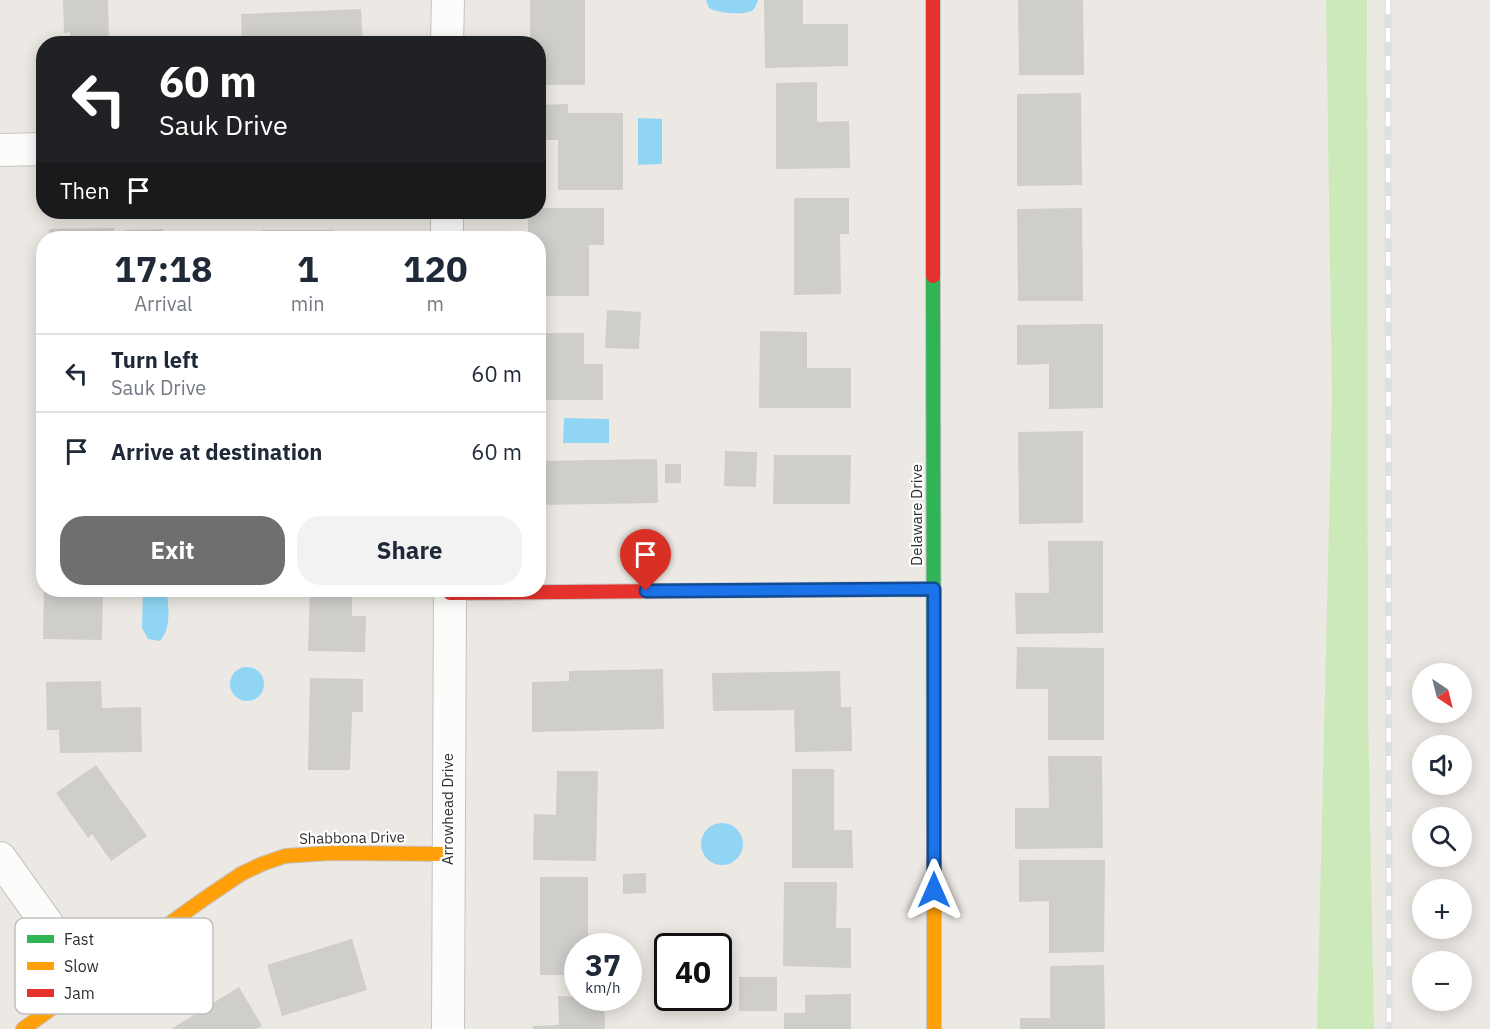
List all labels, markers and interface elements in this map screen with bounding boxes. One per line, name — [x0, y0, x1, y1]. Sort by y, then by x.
text: 60 m — [159, 54, 257, 109]
icon: left — [60, 60, 138, 138]
text: Sauk Drive — [159, 107, 288, 142]
icon: arrive — [122, 174, 155, 207]
text: Then — [60, 176, 110, 205]
text: 17:18 — [114, 245, 213, 292]
text: 1 — [297, 245, 319, 292]
text: 120 — [403, 245, 468, 292]
text: Arrival — [134, 290, 193, 317]
text: min — [291, 290, 325, 317]
text: m — [427, 290, 444, 317]
text: Turn left — [111, 345, 199, 374]
icon: left — [60, 357, 93, 390]
text: 60 m — [471, 359, 522, 388]
text: Sauk Drive — [111, 374, 206, 401]
icon: arrive — [60, 435, 93, 468]
text: Arrive at destination — [111, 437, 322, 466]
text: 60 m — [471, 437, 522, 466]
street label: Delaware Drive — [907, 464, 926, 566]
button: Exit — [60, 516, 285, 585]
button: Share — [297, 516, 522, 585]
pin — [620, 529, 671, 591]
icon: arrive — [629, 538, 662, 571]
north arrow — [1412, 663, 1472, 723]
map controls — [1412, 663, 1472, 1011]
button: sound — [1412, 735, 1472, 795]
street label: Arrowhead Drive — [438, 753, 457, 865]
button: search — [1412, 807, 1472, 867]
street label: Shabbona Drive — [299, 827, 405, 848]
position arrow — [902, 858, 966, 922]
button: + — [1412, 879, 1472, 939]
legend — [15, 918, 213, 1014]
text: Fast — [64, 929, 94, 949]
speed limit sign: 40 — [654, 933, 732, 1011]
text: 37 — [585, 945, 621, 984]
button: − — [1412, 951, 1472, 1011]
text: Slow — [64, 956, 99, 976]
text: km/h — [585, 978, 621, 997]
text: Jam — [64, 983, 95, 1003]

